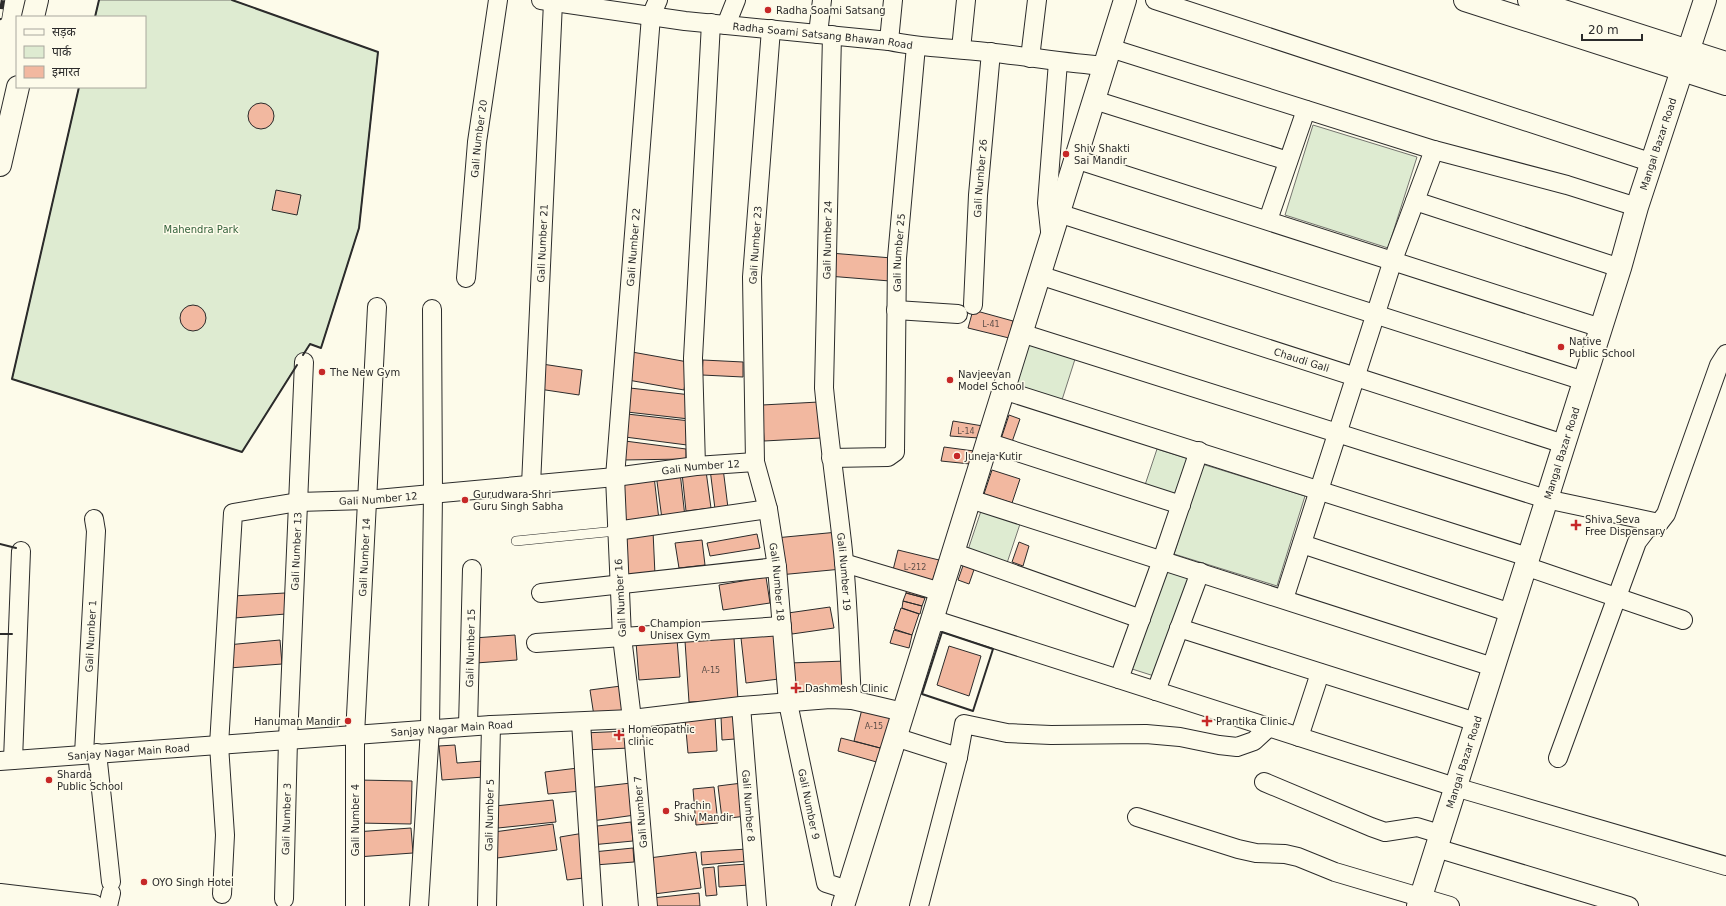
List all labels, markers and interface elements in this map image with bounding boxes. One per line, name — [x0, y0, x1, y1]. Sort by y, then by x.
marker: Radha Soami Satsang — [763, 5, 773, 15]
place label: Radha Soami Satsang — [776, 5, 886, 16]
legend — [16, 16, 146, 88]
scale bar — [1582, 16, 1642, 42]
street label: Radha Soami Satsang Bhawan Road — [732, 21, 913, 51]
text: 20 m — [1588, 23, 1619, 37]
text: सड़क — [52, 25, 77, 39]
text: पार्क — [52, 45, 72, 59]
text: इमारत — [52, 65, 81, 79]
street label: Mangal Bazar Road — [1638, 96, 1678, 192]
street label: Gali Number 20 — [469, 99, 489, 178]
street label: Gali Number 26 — [972, 138, 989, 218]
place label: Shiv Shakti Sai Mandir — [1074, 143, 1130, 166]
marker: Shiv Shakti Sai Mandir — [1061, 149, 1071, 159]
street label: Gali Number 24 — [821, 201, 834, 279]
street label: Gali Number 21 — [535, 204, 550, 283]
street label: Gali Number 23 — [747, 205, 764, 285]
street label: Gali Number 22 — [625, 207, 642, 287]
street label: Gali Number 25 — [892, 213, 907, 292]
park label: Mahendra Park — [164, 224, 239, 235]
house number: L-41 — [982, 320, 1000, 329]
place label: Native Public School — [1569, 336, 1635, 359]
marker: Native Public School — [1556, 342, 1566, 352]
street label: Chaudi Gali — [1272, 346, 1331, 374]
marker: The New Gym — [317, 367, 327, 377]
place label: The New Gym — [329, 367, 400, 378]
place label: Navjeevan Model School — [958, 369, 1024, 392]
marker: Navjeevan Model School — [945, 375, 955, 385]
street label: Mangal Bazar Road — [1542, 406, 1582, 501]
house number: L-14 — [957, 427, 975, 436]
marker: Juneja Kutir — [952, 451, 962, 461]
place label: Juneja Kutir — [964, 451, 1023, 462]
street label: Gali Number 12 — [661, 458, 740, 477]
place label: Gurudwara Shri Guru Singh Sabha — [473, 489, 563, 512]
street label: Gali Number 12 — [339, 490, 418, 507]
marker: Gurudwara Shri Guru Singh Sabha — [460, 495, 470, 505]
street label: Gali Number 13 — [289, 512, 304, 591]
place label: Shiva Seva Free Dispensary — [1585, 514, 1665, 537]
street label: Gali Number 14 — [357, 518, 372, 597]
marker: Shiva Seva Free Dispensary — [1570, 519, 1582, 531]
street label: Gali Number 19 — [835, 532, 853, 611]
street label: Gali Number 18 — [767, 542, 786, 621]
street label: Gali Number 16 — [613, 558, 628, 638]
house number: L-212 — [904, 563, 926, 572]
street label: Gali Number 1 — [83, 600, 98, 673]
street label: Gali Number 15 — [464, 609, 477, 688]
place label: Champion Unisex Gym — [650, 618, 710, 641]
marker: Champion Unisex Gym — [637, 624, 647, 634]
house number: A-15 — [702, 666, 720, 675]
marker: Dashmesh Clinic — [790, 682, 802, 694]
place label: Dashmesh Clinic — [805, 683, 888, 694]
marker: Prantika Clinic — [1201, 715, 1213, 727]
street label: Mangal Bazar Road — [1444, 715, 1484, 810]
place label: Hanuman Mandir — [254, 716, 341, 727]
marker: Hanuman Mandir — [343, 716, 353, 726]
place label: Prantika Clinic — [1216, 716, 1287, 727]
street label: Sanjay Nagar Main Road — [390, 719, 513, 738]
house number: A-15 — [865, 722, 883, 731]
place label: Homeopathic clinic — [628, 724, 695, 747]
marker: Homeopathic clinic — [613, 729, 625, 741]
street label: Sanjay Nagar Main Road — [67, 742, 190, 762]
street label: Gali Number 9 — [796, 768, 822, 841]
place label: Sharda Public School — [57, 769, 123, 792]
street label: Gali Number 8 — [740, 769, 757, 842]
marker: Sharda Public School — [44, 775, 54, 785]
street label: Gali Number 7 — [632, 775, 649, 848]
street label: Gali Number 5 — [483, 779, 496, 851]
street label: Gali Number 3 — [280, 783, 293, 855]
street label: Gali Number 4 — [350, 784, 361, 856]
place label: Prachin Shiv Mandir — [674, 800, 734, 823]
marker: Prachin Shiv Mandir — [661, 806, 671, 816]
marker: OYO Singh Hotel — [139, 877, 149, 887]
place label: OYO Singh Hotel — [152, 877, 234, 888]

